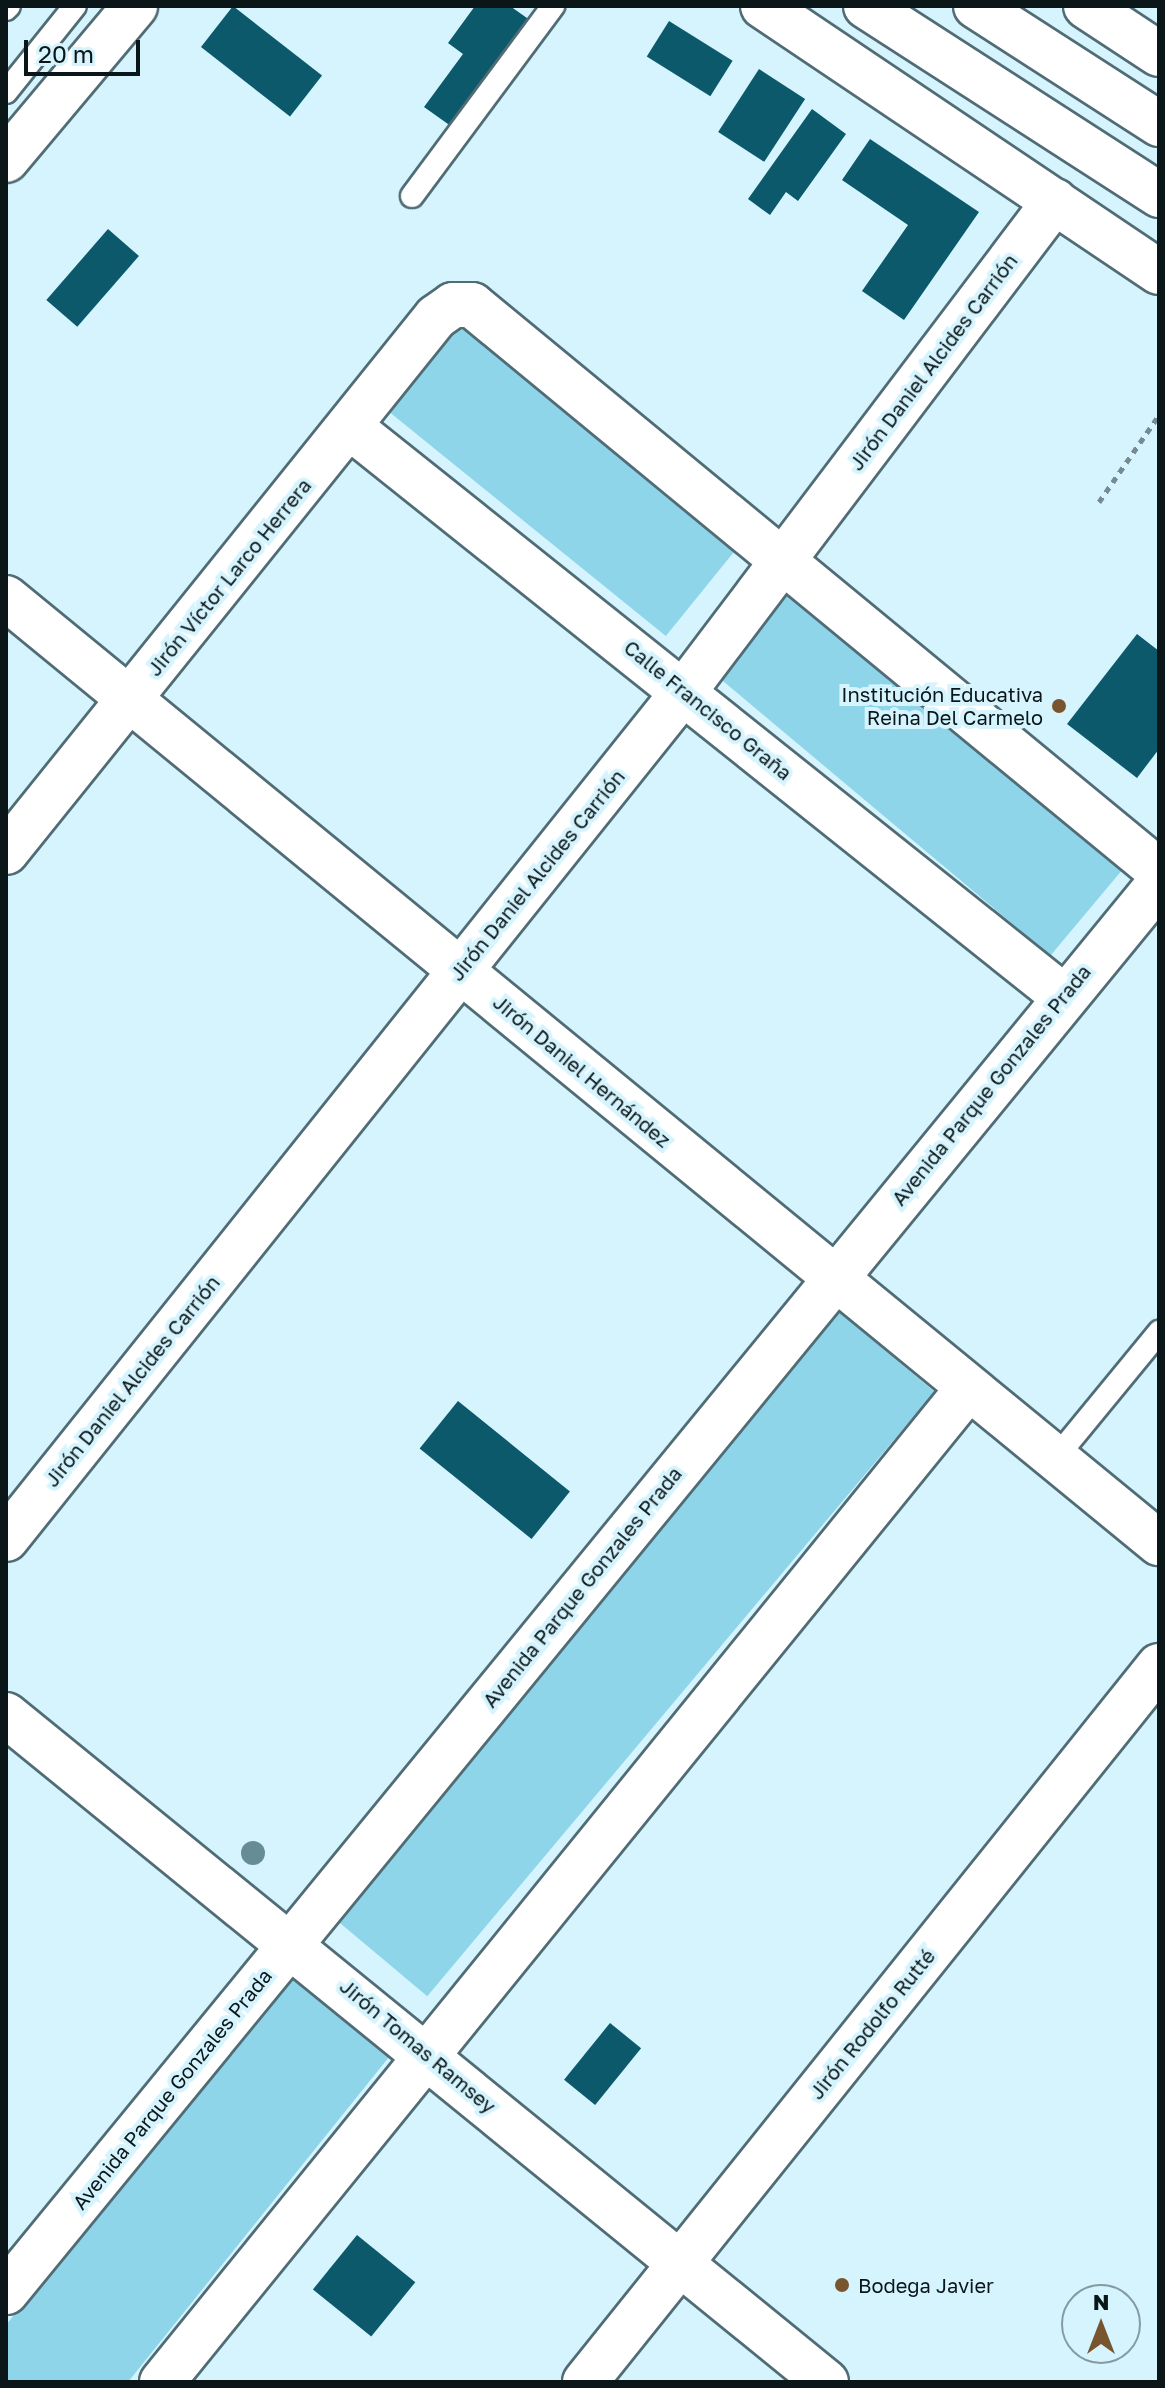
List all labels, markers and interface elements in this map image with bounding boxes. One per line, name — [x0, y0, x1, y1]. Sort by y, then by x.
scale bar — [28, 24, 144, 74]
text: 20 m — [38, 39, 94, 68]
street label: Jirón Daniel Alcides Carrión — [844, 249, 1022, 475]
street label: Jirón Víctor Larco Herrera — [142, 474, 316, 680]
street label: Calle Francisco Graña — [619, 635, 797, 785]
place label: Institución Educativa Reina Del Carmelo — [841, 682, 1043, 729]
marker: Institución Educativa Reina Del Carmelo — [1050, 697, 1068, 715]
street label: Jirón Daniel Alcides Carrión — [444, 765, 630, 985]
street label: Avenida Parque Gonzales Prada — [886, 960, 1096, 1210]
street label: Jirón Daniel Hernández — [489, 990, 675, 1152]
street label: Jirón Daniel Alcides Carrión — [39, 1271, 225, 1491]
street label: Avenida Parque Gonzales Prada — [477, 1462, 687, 1712]
street label: Jirón Rodolfo Rutté — [804, 1944, 940, 2104]
street label: Avenida Parque Gonzales Prada — [67, 1964, 277, 2214]
street label: Jirón Tomas Ramsey — [335, 1974, 501, 2118]
place label: Bodega Javier — [858, 2273, 994, 2297]
marker: Bodega Javier — [833, 2276, 851, 2294]
north arrow — [1061, 2284, 1141, 2364]
text: N — [1093, 2288, 1109, 2315]

